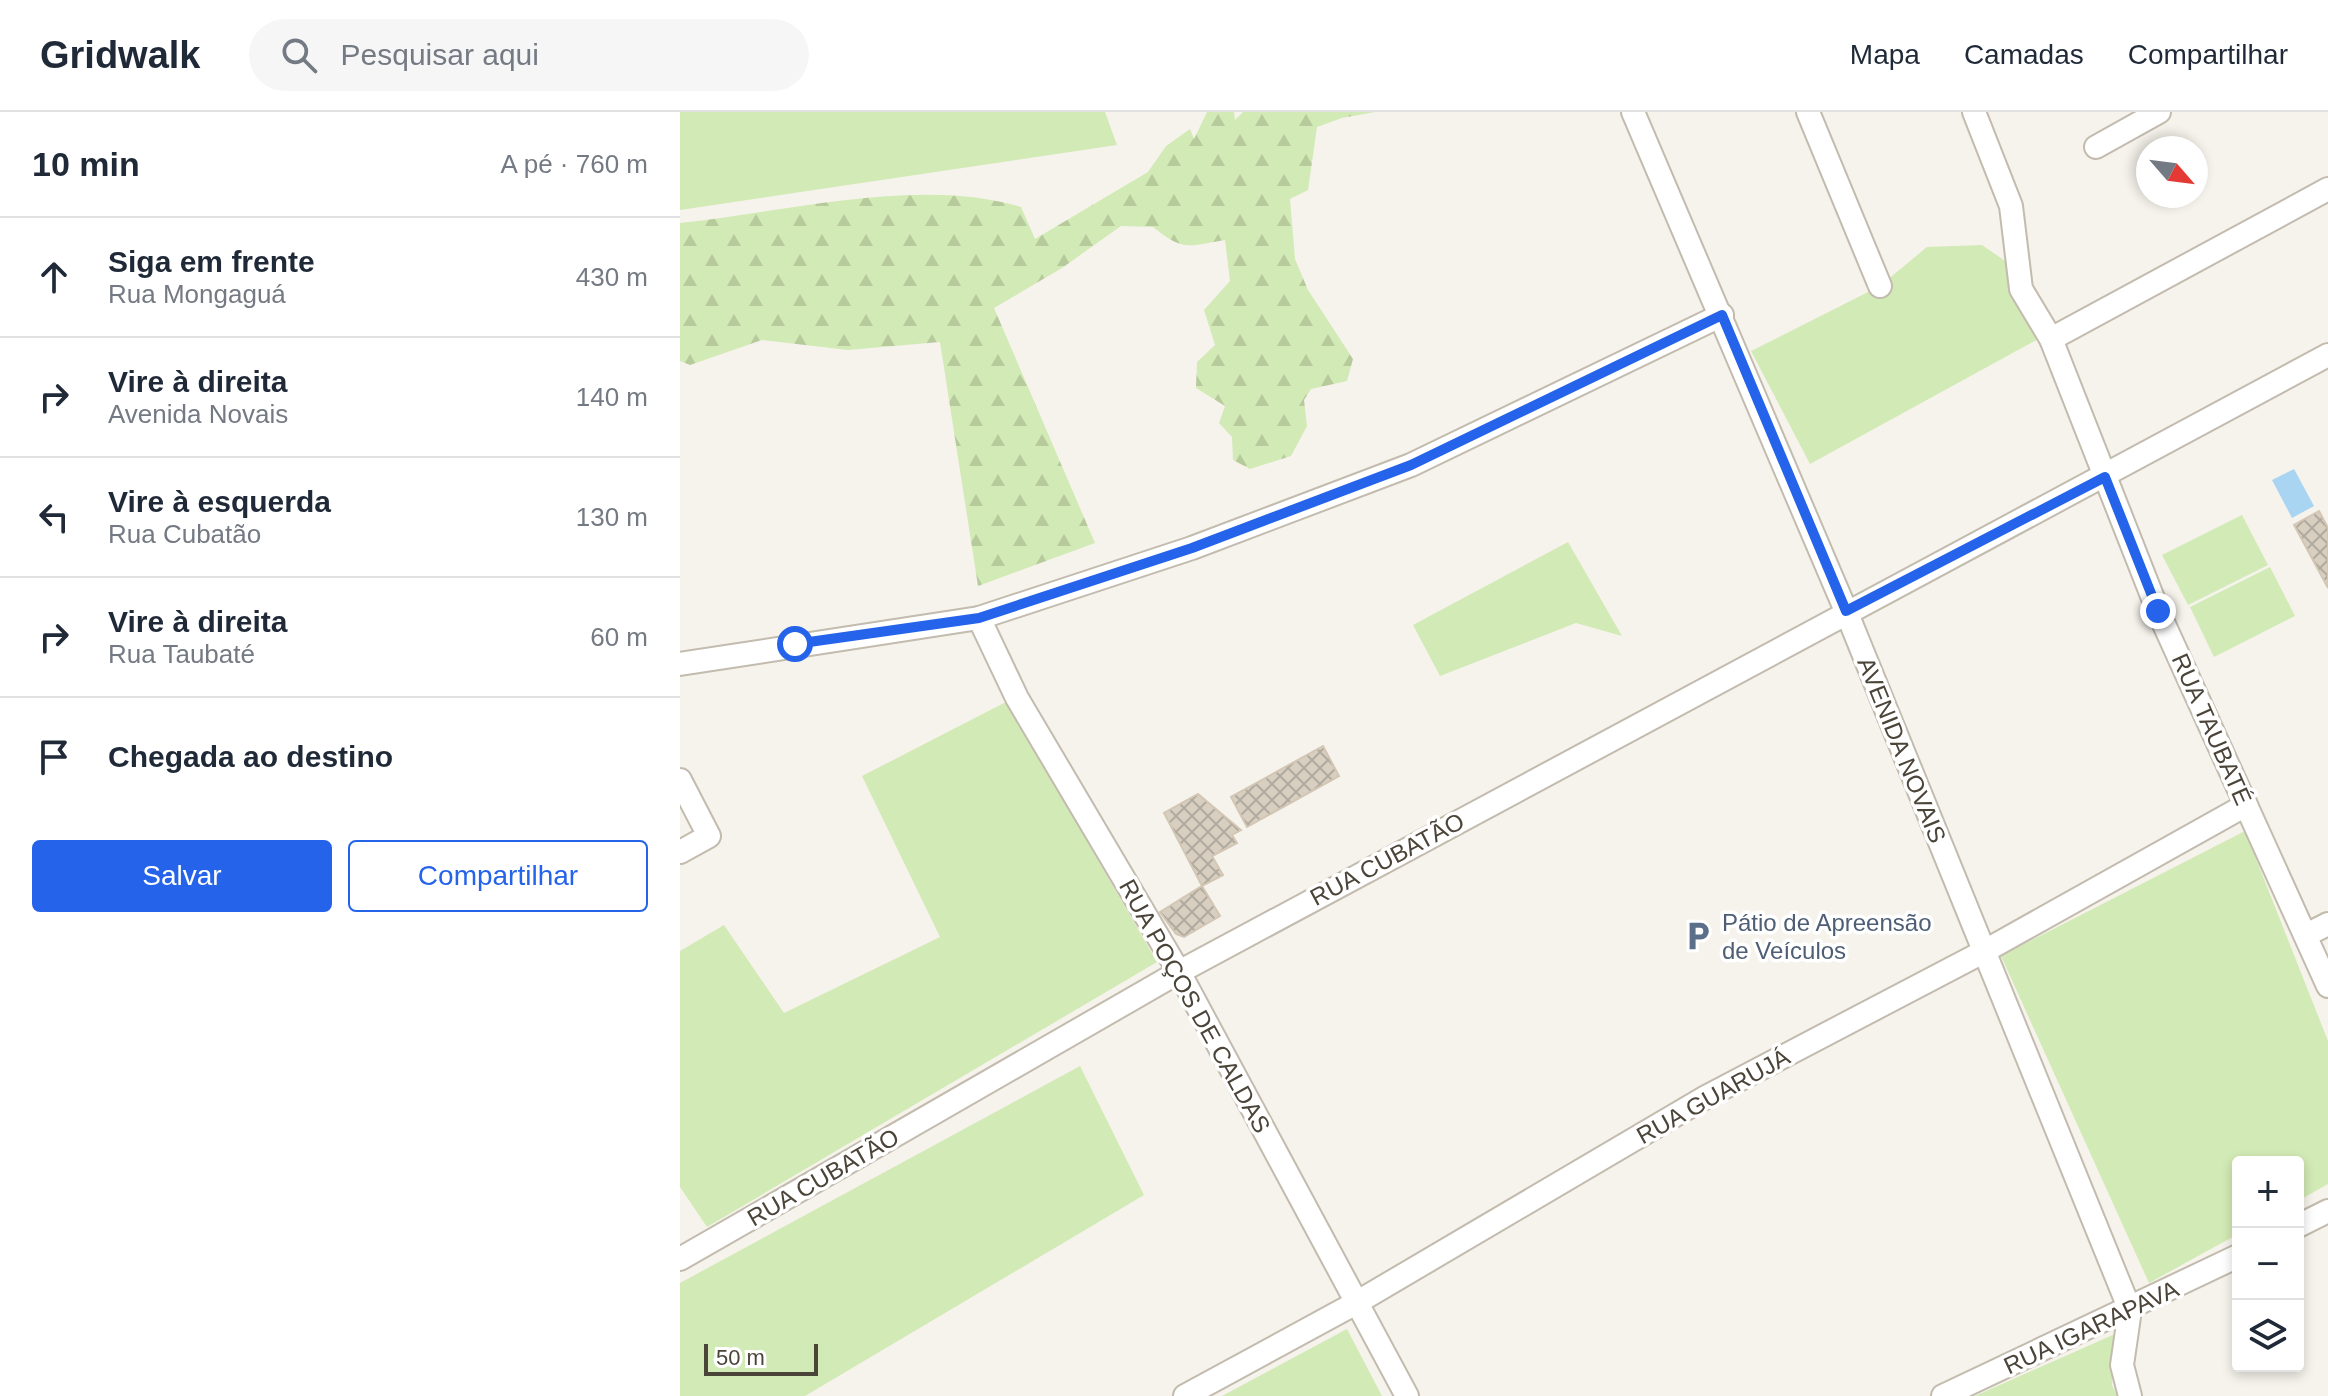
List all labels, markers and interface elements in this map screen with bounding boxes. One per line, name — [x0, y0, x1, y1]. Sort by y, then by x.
search box — [249, 19, 809, 91]
icon: search — [277, 33, 321, 77]
text: Gridwalk — [40, 34, 201, 76]
text: Pesquisar aqui — [341, 38, 539, 71]
text: Mapa — [1850, 39, 1920, 70]
text: Camadas — [1964, 39, 2084, 70]
text: Compartilhar — [2128, 39, 2288, 70]
north arrow — [2136, 136, 2208, 208]
text: 10 min — [32, 145, 140, 183]
text: A pé · 760 m — [501, 149, 648, 179]
text: Siga em frente — [108, 245, 315, 278]
icon: ahead — [32, 255, 76, 299]
text: 430 m — [576, 262, 648, 292]
text: Rua Mongaguá — [108, 279, 286, 309]
text: Vire à direita — [108, 365, 288, 398]
icon: right — [32, 375, 76, 419]
text: 140 m — [576, 382, 648, 412]
text: Avenida Novais — [108, 399, 288, 429]
text: Vire à esquerda — [108, 485, 331, 518]
icon: left — [32, 495, 76, 539]
text: 130 m — [576, 502, 648, 532]
text: Rua Cubatão — [108, 519, 261, 549]
route end — [2140, 593, 2176, 629]
text: Vire à direita — [108, 605, 288, 638]
icon: right — [32, 615, 76, 659]
text: 60 m — [590, 622, 648, 652]
route start — [777, 626, 813, 662]
text: Rua Taubaté — [108, 639, 255, 669]
street label: RUA TAUBATÉ — [2167, 649, 2257, 809]
street label: AVENIDA NOVAIS — [1852, 653, 1952, 847]
icon: arrive — [32, 735, 76, 779]
text: Chegada ao destino — [108, 740, 393, 773]
street label: RUA CUBATÃO — [1306, 807, 1468, 911]
button: Salvar — [32, 840, 332, 912]
button: Compartilhar — [348, 840, 648, 912]
street label: RUA POÇOS DE CALDAS — [1114, 875, 1276, 1137]
place label: Pátio de Apreensão de Veículos — [1722, 909, 1932, 964]
parking icon: Pátio de Apreensão de Veículos — [1681, 919, 1715, 953]
street label: RUA GUARUJÁ — [1632, 1043, 1794, 1149]
street label: RUA CUBATÃO — [743, 1123, 903, 1231]
map controls — [2232, 1156, 2304, 1372]
button: + — [2232, 1156, 2304, 1228]
button: − — [2232, 1228, 2304, 1300]
street label: RUA IGARAPAVA — [1999, 1275, 2183, 1379]
button: layers — [2232, 1300, 2304, 1372]
scale bar — [704, 1340, 818, 1376]
text: 50 m — [716, 1345, 765, 1370]

